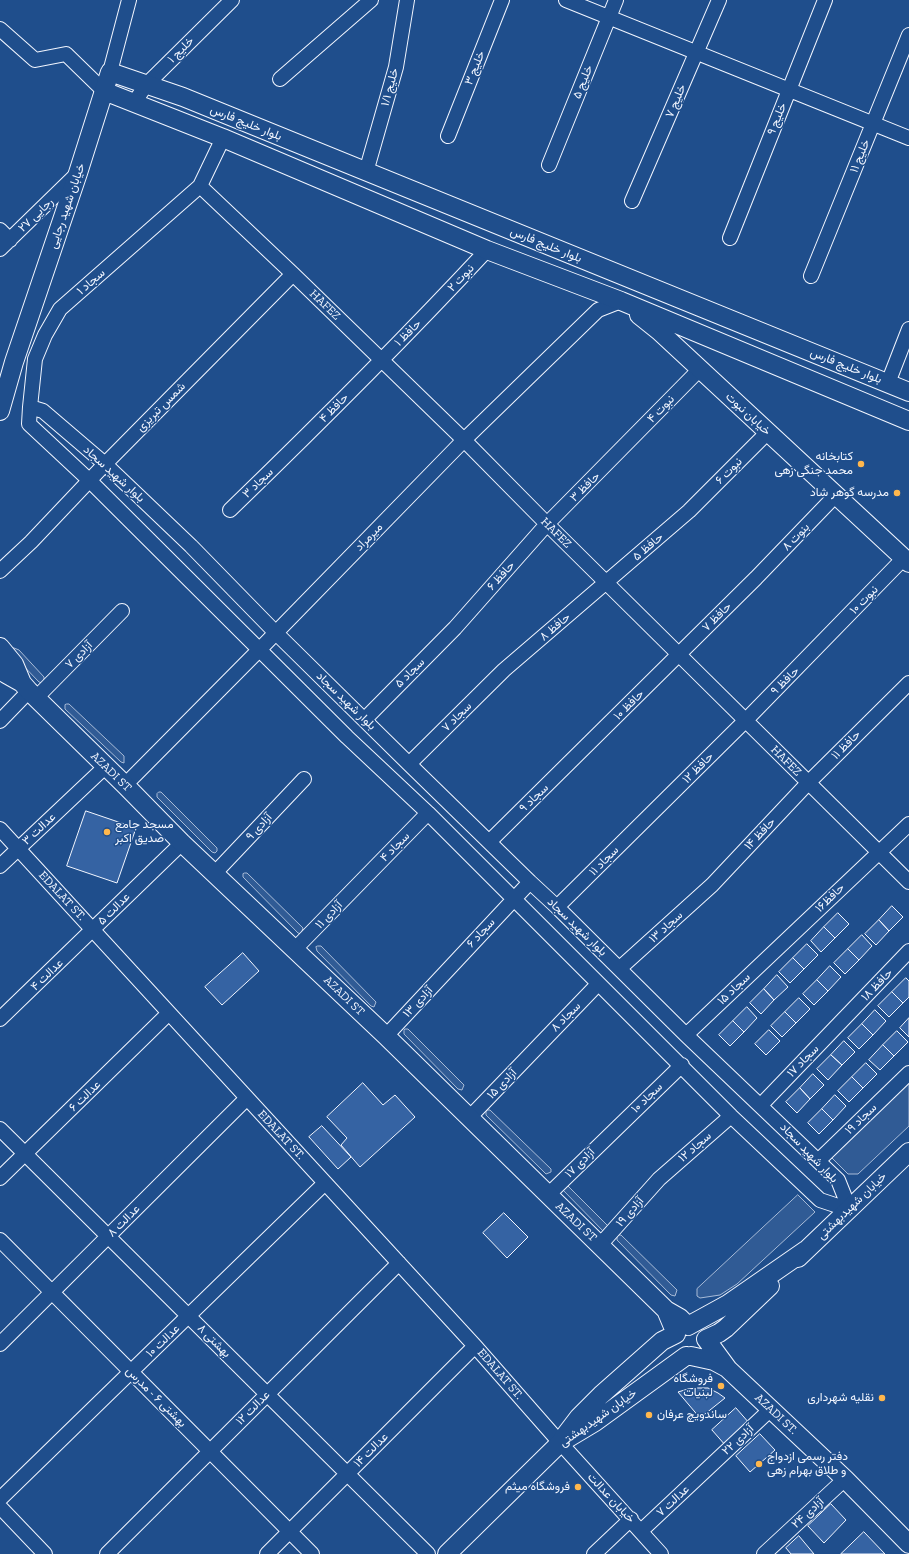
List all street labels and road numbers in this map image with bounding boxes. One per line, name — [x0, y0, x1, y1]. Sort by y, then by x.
street label: خلیج ۱ — [165, 34, 197, 66]
street label: خلیج ۳ — [462, 49, 488, 87]
street label: خلیج ۵ — [570, 63, 596, 101]
street label: خلیج ۱/۱ — [378, 66, 402, 108]
street label: خلیج ۷ — [663, 82, 689, 120]
street label: خلیج ۹ — [764, 101, 790, 137]
street label: بلوار خلیج فارس — [208, 102, 284, 144]
street label: خلیج ۱۱ — [847, 137, 873, 175]
street label: خیابان شهید رجایی — [46, 161, 88, 251]
street label: رجایی ۲۷ — [15, 195, 57, 235]
street label: بلوار خلیج فارس — [508, 224, 584, 266]
street label: نبوت ۲ — [445, 261, 477, 295]
street label: سجاد ۱ — [74, 266, 108, 298]
street label: HAFEZ — [307, 287, 343, 323]
street label: حافظ ۱ — [392, 317, 424, 349]
street label: بلوار خلیج فارس — [808, 345, 884, 387]
street label: شمس تبریزی — [133, 379, 189, 435]
street label: خیابان نبوت — [722, 389, 774, 439]
street label: حافظ ۴ — [316, 390, 352, 426]
street label: نبوت ۴ — [644, 392, 678, 426]
street label: بلوار شهید سجاد — [80, 443, 148, 505]
street label: نبوت ۶ — [713, 455, 745, 487]
street label: سجاد ۳ — [240, 465, 276, 501]
street label: حافظ ۳ — [567, 469, 603, 505]
street label: HAFEZ — [538, 515, 574, 551]
street label: میرمراد — [352, 520, 386, 554]
street label: بنوت ۸ — [779, 520, 813, 554]
street label: حافظ ۵ — [630, 530, 666, 564]
street label: حافظ ۶ — [484, 558, 518, 594]
street label: نبوت ۱۰ — [847, 583, 881, 617]
street label: حافظ ۷ — [699, 599, 735, 635]
street label: حافظ ۸ — [537, 610, 573, 644]
street label: آزادی ۷ — [62, 638, 96, 672]
street label: سجاد ۵ — [392, 655, 428, 691]
street label: حافظ ۹ — [768, 664, 802, 698]
street label: بلوار شهید سجاد — [313, 669, 379, 733]
street label: حافظ ۱۰ — [611, 687, 647, 723]
street label: سجاد ۷ — [439, 699, 475, 735]
street label: حافظ ۱۱ — [828, 727, 864, 763]
street label: HAFEZ — [768, 743, 804, 779]
street label: AZADI ST — [88, 749, 134, 795]
street label: حافظ ۱۲ — [679, 749, 717, 787]
street label: سجاد ۹ — [516, 781, 552, 815]
street label: عدالت ۳ — [19, 810, 59, 848]
street label: آزادی ۹ — [243, 811, 275, 843]
street label: حافظ ۱۴ — [741, 815, 779, 853]
street label: سجاد ۴ — [377, 829, 413, 865]
street label: سجاد ۱۱ — [586, 843, 622, 879]
street label: EDALAT ST. — [35, 868, 89, 924]
street label: حافظ۱۶ — [812, 881, 848, 915]
street label: عدالت ۵ — [95, 890, 133, 928]
street label: بلوار شهید سجاد — [544, 895, 610, 959]
street label: آزادی ۱۱ — [312, 898, 346, 932]
street label: سجاد ۱۳ — [646, 908, 686, 946]
street label: سجاد ۶ — [464, 915, 498, 951]
street label: عدالت ۴ — [28, 956, 66, 994]
street label: حافظ ۱۸ — [858, 966, 896, 1004]
street label: سجاد ۱۵ — [715, 970, 753, 1008]
street label: AZADI ST — [321, 973, 367, 1019]
street label: آزادی ۱۳ — [400, 984, 436, 1020]
street label: سجاد ۸ — [548, 999, 584, 1035]
street label: سجاد ۱۷ — [784, 1042, 822, 1080]
street label: آزادی ۱۵ — [484, 1066, 520, 1102]
street label: عدالت ۶ — [66, 1077, 104, 1115]
street label: سجاد ۱۰ — [628, 1080, 666, 1116]
street label: سجاد ۱۹ — [842, 1100, 880, 1138]
street label: EDALAT ST. — [254, 1107, 308, 1163]
street label: بلوار شهید سجاد — [777, 1120, 841, 1186]
street label: سجاد ۱۲ — [676, 1129, 714, 1165]
street label: آزادی ۱۷ — [562, 1145, 598, 1181]
street label: خیابان شهیدبهشتی — [814, 1169, 890, 1243]
street label: آزادی ۱۹ — [613, 1194, 647, 1230]
street label: AZADI ST — [552, 1199, 600, 1245]
street label: عدالت ۸ — [105, 1202, 143, 1240]
street label: عدالت ۱۰ — [143, 1321, 183, 1361]
street label: بهشتی ۸ — [194, 1321, 234, 1361]
street label: EDALAT ST. — [474, 1346, 526, 1402]
street label: بهشتی ۶ - مدرس — [123, 1364, 189, 1430]
street label: خیابان شهیدبهشتی — [557, 1386, 639, 1450]
street label: عدالت ۱۲ — [233, 1388, 273, 1428]
street label: AZADI ST. — [752, 1391, 800, 1437]
street label: آزادی ۲۲ — [719, 1422, 757, 1458]
street label: عدالت ۱۴ — [351, 1430, 391, 1470]
street label: خیابان عدالت — [584, 1470, 638, 1526]
street label: عدالت ۷ — [654, 1482, 692, 1520]
street label: آزادی ۲۴ — [789, 1494, 827, 1532]

